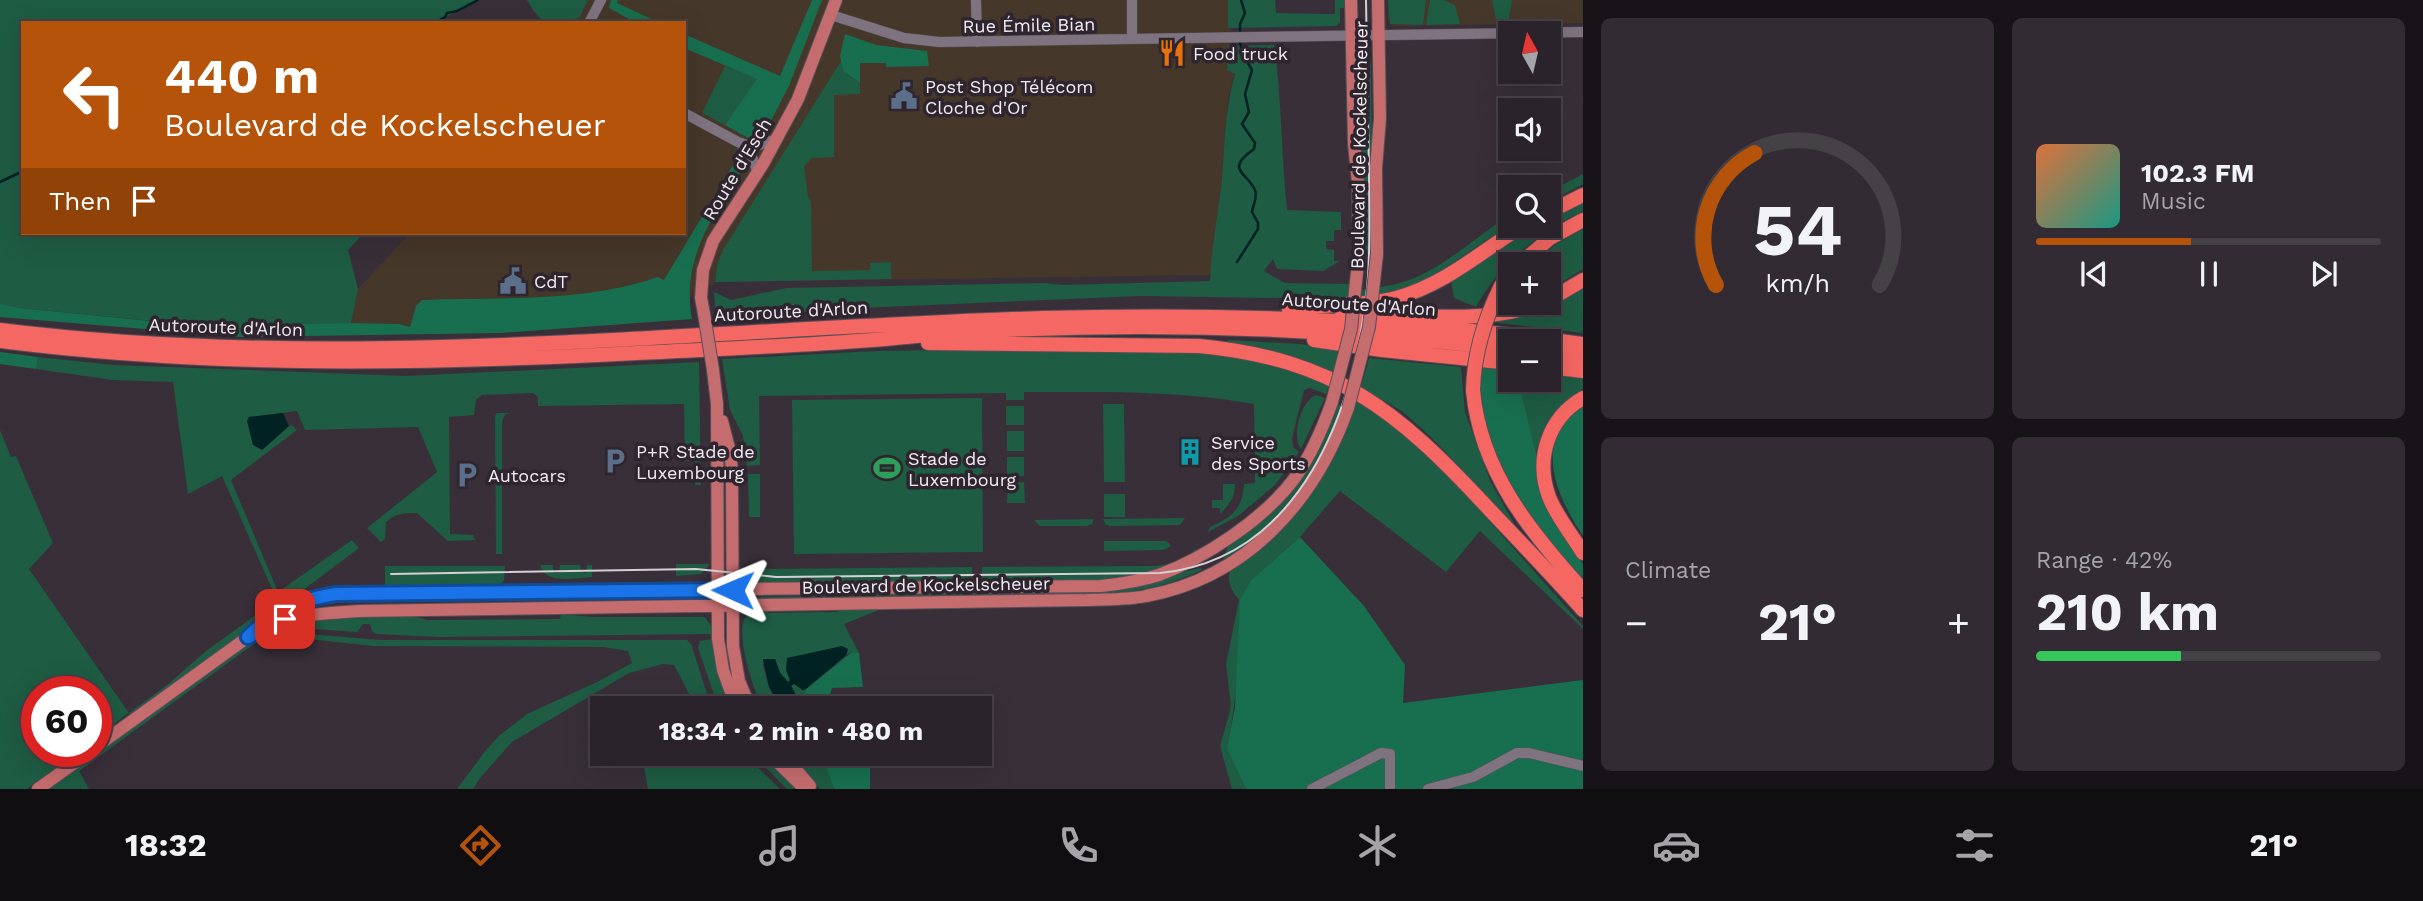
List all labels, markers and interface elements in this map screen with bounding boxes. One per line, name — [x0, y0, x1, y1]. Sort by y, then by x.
street label: Rue Émile Bian — [962, 13, 1096, 37]
street label: Boulevard de Kockelscheuer — [1346, 21, 1372, 269]
north arrow — [1498, 21, 1561, 84]
map controls — [1498, 21, 1561, 392]
restaurant icon: Food truck — [1157, 38, 1187, 68]
place label: Food truck — [1193, 43, 1288, 64]
text: 440 m — [164, 47, 319, 105]
icon: left — [49, 49, 140, 140]
place label: Post Shop Télécom Cloche d'Or — [925, 76, 1093, 118]
public building icon: Post Shop Télécom Cloche d'Or — [889, 81, 919, 111]
button: sound — [1498, 98, 1561, 161]
text: Boulevard de Kockelscheuer — [164, 106, 606, 144]
street label: Route d'Esch — [698, 114, 776, 224]
text: 102.3 FM — [2141, 158, 2254, 188]
button: search — [1498, 175, 1561, 238]
icon: arrive — [125, 182, 163, 220]
text: Then — [49, 186, 111, 216]
text: 54 — [1753, 187, 1842, 273]
text: Music — [2141, 188, 2206, 215]
button: + — [1498, 252, 1561, 315]
icon: previous — [2075, 255, 2113, 293]
icon: pause — [2190, 255, 2228, 293]
icon: next — [2305, 255, 2343, 293]
public building icon: CdT — [498, 266, 528, 296]
text: km/h — [1765, 269, 1830, 298]
place label: CdT — [534, 271, 568, 292]
street label: Autoroute d'Arlon — [1281, 288, 1437, 320]
street label: Autoroute d'Arlon — [713, 296, 869, 326]
street label: Autoroute d'Arlon — [148, 314, 304, 340]
button: − — [1498, 329, 1561, 392]
place label: Service des Sports — [1211, 432, 1306, 474]
building icon: Service des Sports — [1175, 437, 1205, 467]
place label: P+R Stade de Luxembourg — [636, 441, 755, 483]
parking icon: P+R Stade de Luxembourg — [600, 446, 630, 476]
place label: Stade de Luxembourg — [908, 448, 1017, 490]
sports icon: Stade de Luxembourg — [872, 453, 902, 483]
parking icon: Autocars — [452, 460, 482, 490]
place label: Autocars — [488, 465, 566, 486]
text: Range · 42% — [2036, 547, 2172, 574]
position arrow — [696, 553, 770, 627]
text: Climate — [1625, 557, 1711, 584]
street label: Boulevard de Kockelscheuer — [802, 572, 1050, 598]
text: 210 km — [2036, 582, 2219, 643]
pin — [255, 589, 315, 649]
text: 21° — [1758, 592, 1837, 653]
icon: arrive — [266, 600, 304, 638]
text: − — [1625, 601, 1648, 645]
text: + — [1947, 601, 1970, 645]
speed limit sign: 60 — [21, 676, 112, 767]
text: 18:34 · 2 min · 480 m — [659, 716, 923, 746]
icon: directions — [456, 821, 505, 870]
icon: music — [755, 821, 804, 870]
icon: phone — [1054, 821, 1103, 870]
icon: climate — [1353, 821, 1402, 870]
icon: car — [1652, 821, 1701, 870]
icon: filters — [1950, 821, 1999, 870]
text: 18:32 — [125, 826, 206, 864]
text: 21° — [2249, 826, 2298, 864]

